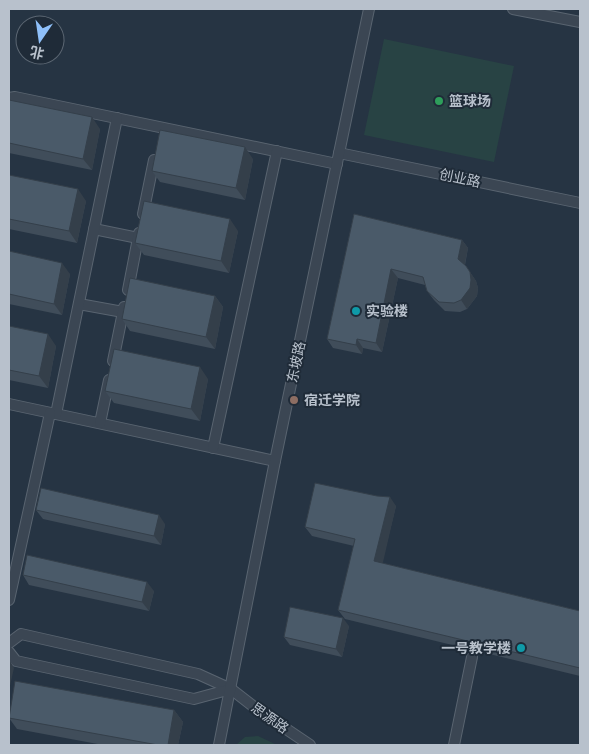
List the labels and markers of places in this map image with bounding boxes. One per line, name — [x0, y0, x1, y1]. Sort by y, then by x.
place label: 篮球场 — [449, 93, 491, 109]
marker: 篮球场 — [433, 95, 445, 107]
place label: 实验楼 — [366, 303, 408, 319]
marker: 实验楼 — [350, 305, 362, 317]
place label: 宿迁学院 — [304, 392, 360, 408]
marker: 宿迁学院 — [288, 394, 300, 406]
place label: 一号教学楼 — [441, 640, 511, 656]
marker: 一号教学楼 — [515, 642, 527, 654]

